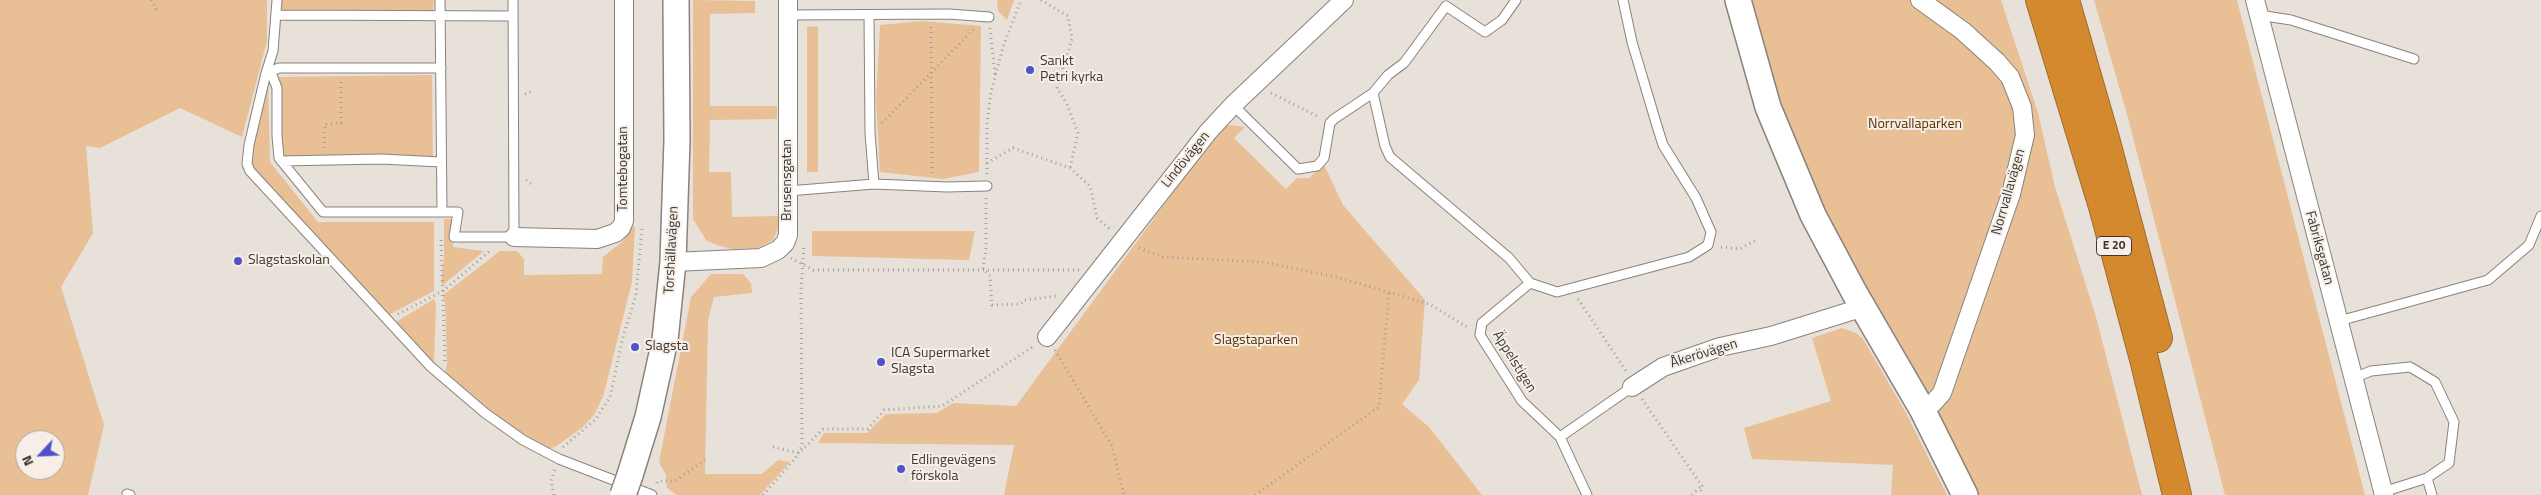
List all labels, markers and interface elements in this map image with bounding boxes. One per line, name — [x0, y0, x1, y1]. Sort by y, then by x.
place label: Sankt Petri kyrka — [1040, 54, 1103, 86]
marker: Sankt Petri kyrka — [1024, 64, 1036, 76]
park label: Norrvallaparken — [1868, 117, 1962, 133]
street label: Tomtebogatan — [616, 126, 632, 212]
street label: Lindövägen — [1158, 129, 1214, 191]
street label: Brusensgatan — [780, 139, 796, 221]
street label: Norrvallavägen — [1989, 147, 2029, 237]
street label: Torshällavägen — [661, 206, 683, 294]
street label: Fabriksgatan — [2301, 209, 2337, 287]
road number: E 20 — [2096, 237, 2132, 256]
place label: Slagstaskolan — [248, 253, 330, 269]
marker: Slagstaskolan — [232, 255, 244, 267]
street label: Äppelstigen — [1488, 328, 1540, 396]
park label: Slagstaparken — [1214, 333, 1298, 349]
street label: Åkerövägen — [1668, 336, 1740, 372]
place label: Slagsta — [645, 339, 688, 355]
marker: Slagsta — [629, 341, 641, 353]
place label: ICA Supermarket Slagsta — [891, 346, 990, 378]
marker: ICA Supermarket Slagsta — [875, 356, 887, 368]
north arrow — [15, 430, 65, 480]
text: N — [15, 452, 38, 470]
place label: Edlingevägens förskola — [911, 453, 996, 486]
marker: Edlingevägens förskola — [895, 463, 907, 475]

